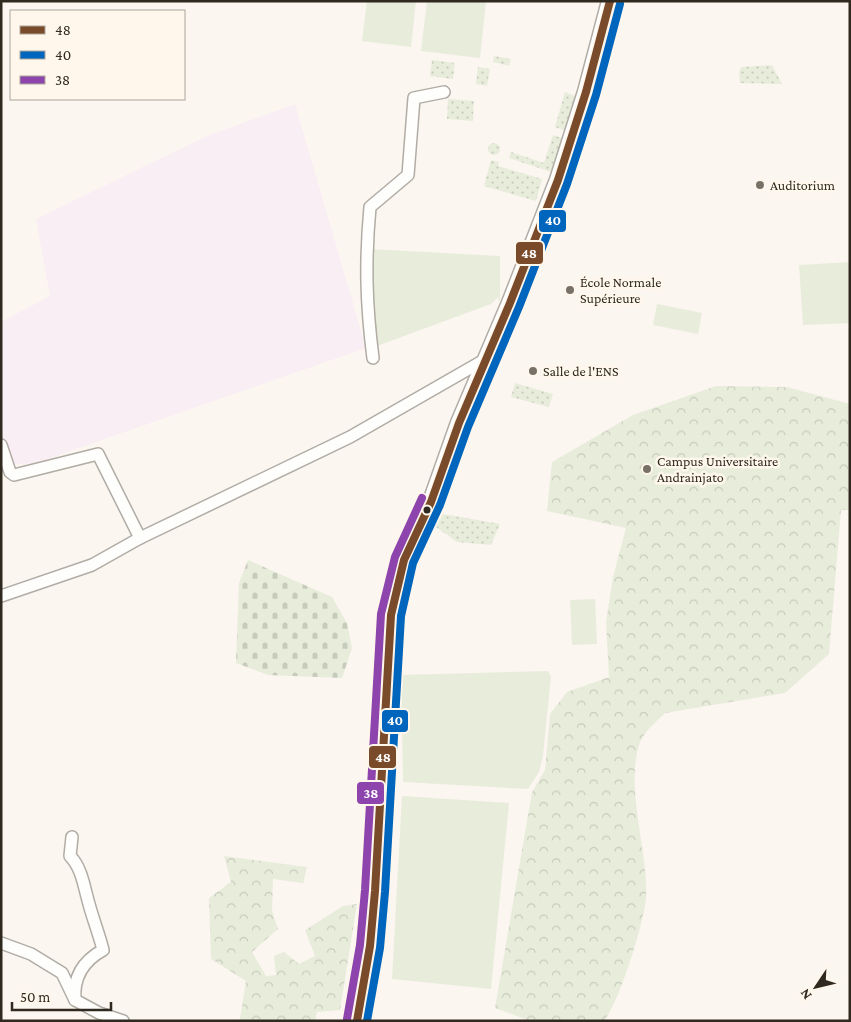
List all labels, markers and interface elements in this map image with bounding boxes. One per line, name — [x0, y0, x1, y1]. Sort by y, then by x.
legend — [10, 10, 185, 100]
text: 48 — [55, 22, 71, 38]
text: 40 — [55, 47, 71, 63]
text: 38 — [55, 72, 70, 88]
place label: Auditorium — [770, 177, 835, 193]
marker: Auditorium — [754, 179, 766, 191]
line badge: 40 — [538, 209, 567, 233]
text: 40 — [545, 212, 561, 228]
line badge: 48 — [515, 241, 544, 265]
text: 48 — [521, 245, 537, 261]
place label: École Normale Supérieure — [580, 274, 661, 306]
marker: École Normale Supérieure — [564, 284, 576, 296]
place label: Salle de l'ENS — [543, 363, 619, 379]
marker: Salle de l'ENS — [527, 365, 539, 377]
place label: Campus Universitaire Andrainjato — [657, 453, 778, 486]
marker: Campus Universitaire Andrainjato — [641, 463, 653, 475]
unlabelled marker — [422, 505, 432, 515]
line badge: 40 — [381, 709, 409, 733]
text: 40 — [387, 712, 403, 728]
line badge: 48 — [368, 745, 397, 769]
text: 48 — [375, 749, 391, 765]
line badge: 38 — [356, 781, 385, 805]
text: 38 — [364, 785, 378, 801]
north arrow — [791, 962, 841, 1012]
scale bar — [12, 980, 111, 1012]
text: N — [796, 986, 815, 1003]
text: 50 m — [20, 989, 50, 1005]

